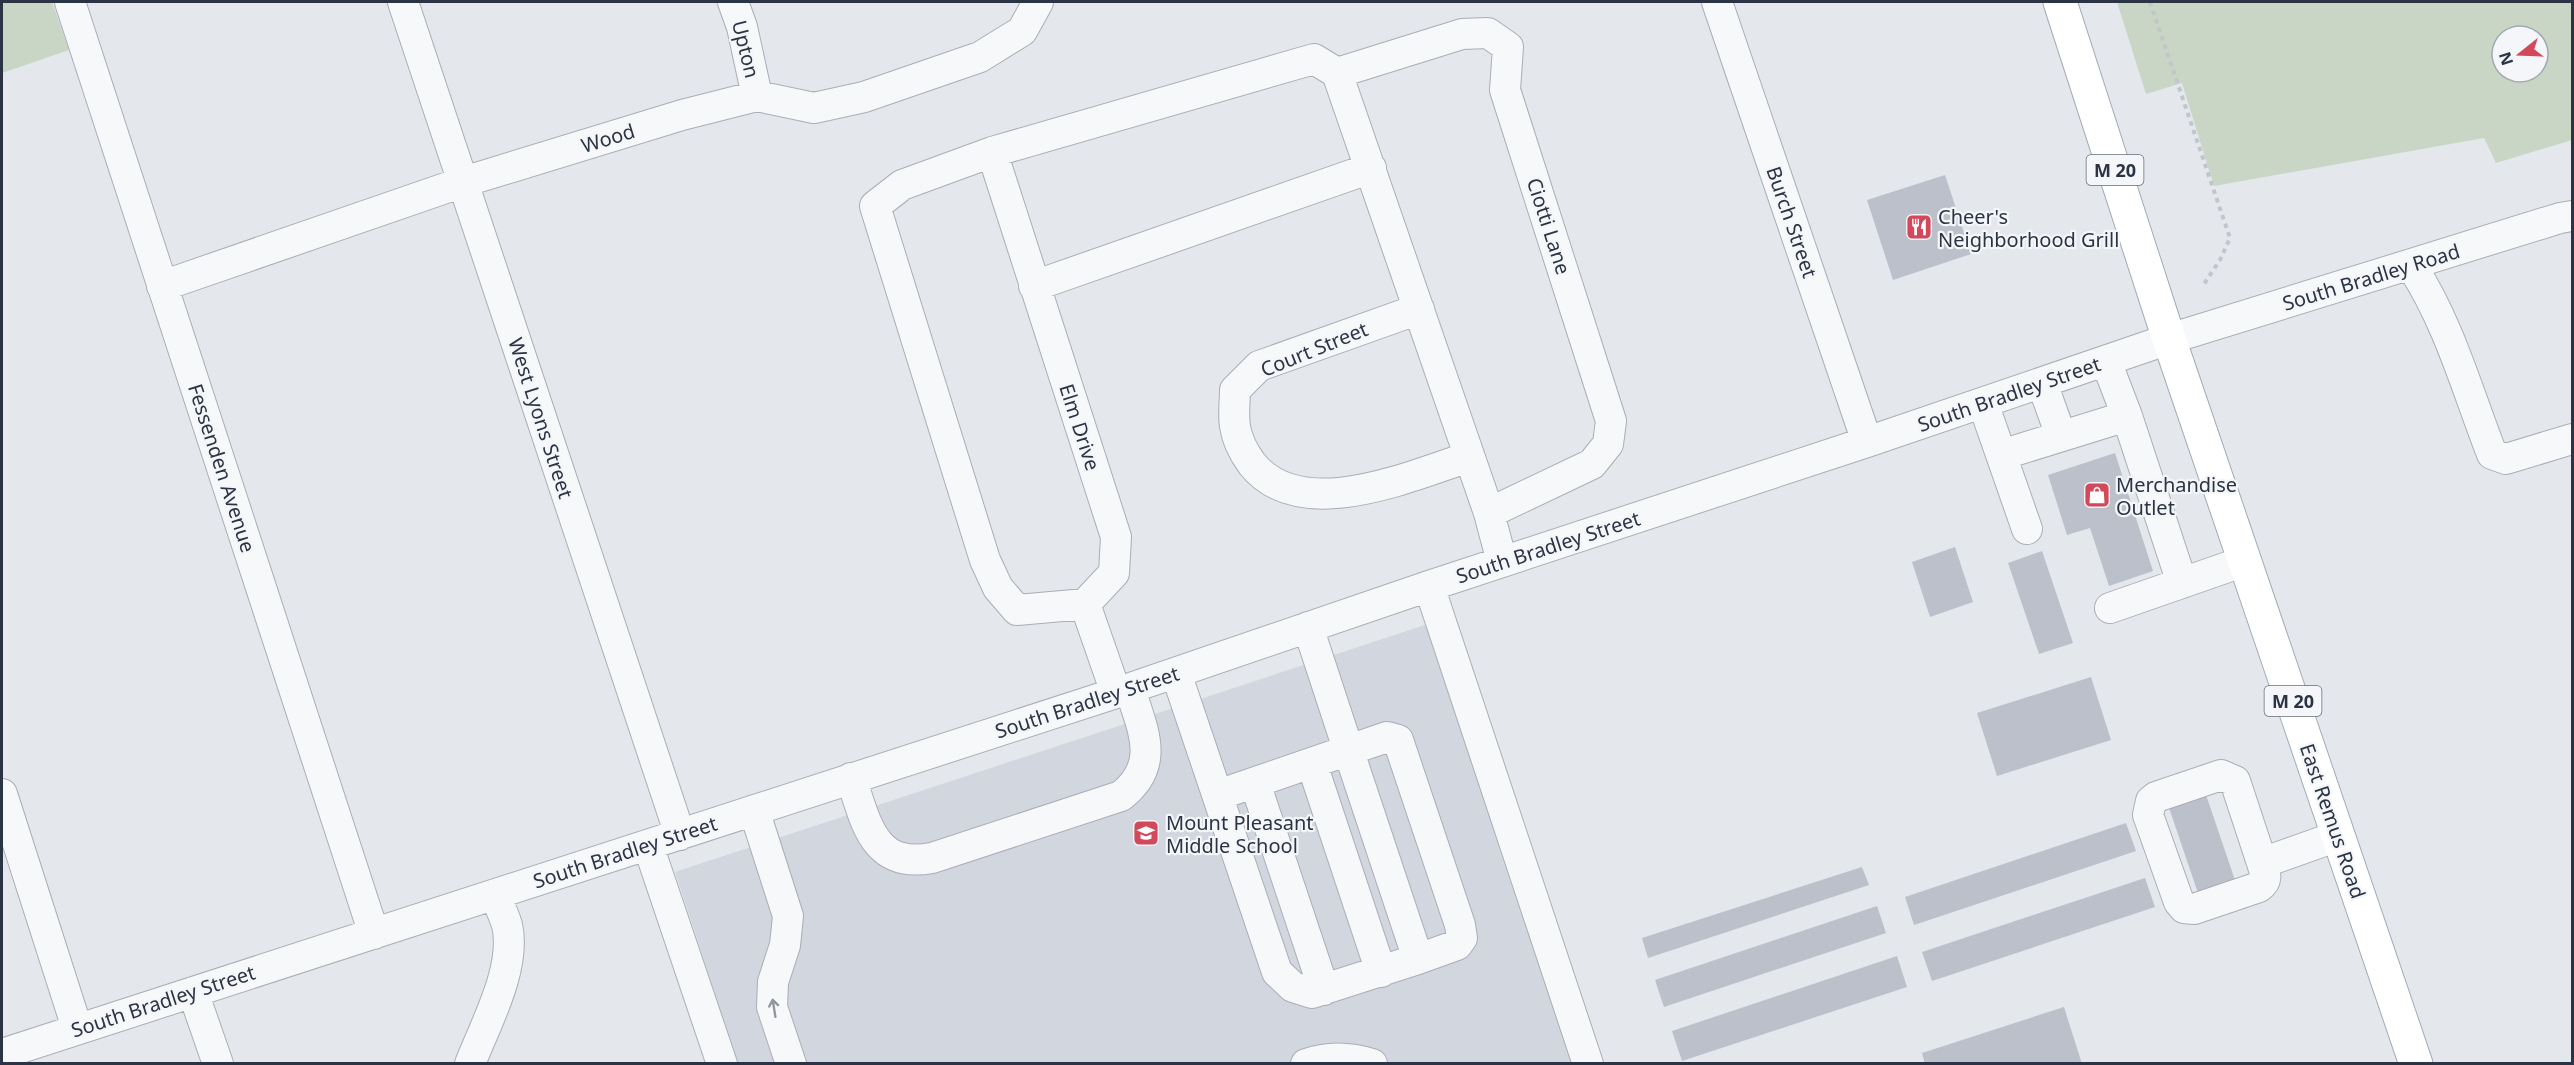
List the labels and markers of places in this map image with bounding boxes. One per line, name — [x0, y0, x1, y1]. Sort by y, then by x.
place label: Cheer's Neighborhood Grill — [1938, 203, 2119, 253]
restaurant icon: Cheer's Neighborhood Grill — [1904, 212, 1934, 242]
place label: Merchandise Outlet — [2116, 471, 2237, 521]
shop icon: Merchandise Outlet — [2082, 480, 2112, 510]
place label: Mount Pleasant Middle School — [1166, 809, 1314, 859]
school or university icon: Mount Pleasant Middle School — [1131, 818, 1161, 848]

